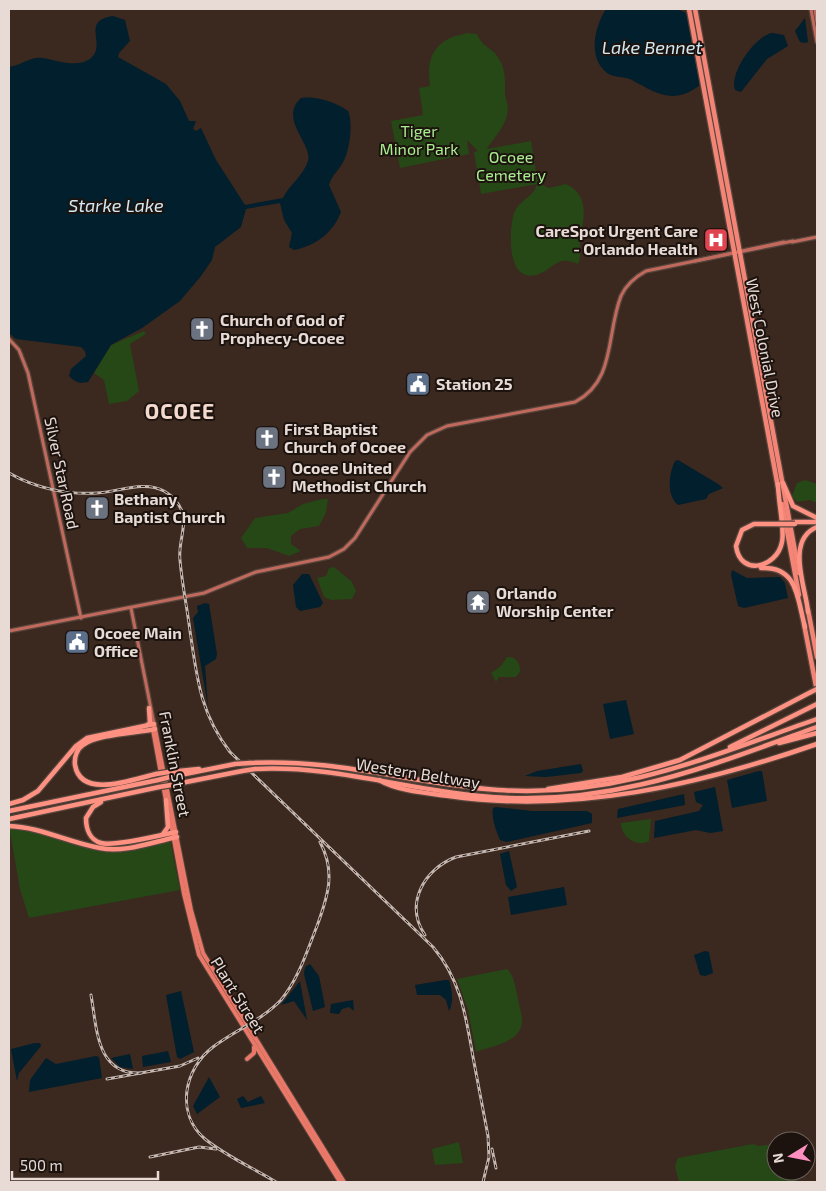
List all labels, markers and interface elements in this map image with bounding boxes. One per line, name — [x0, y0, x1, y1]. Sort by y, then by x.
water label: Lake Bennet — [602, 36, 702, 58]
park label: Tiger Minor Park — [380, 121, 458, 158]
park label: Ocoee Cemetery — [476, 147, 546, 184]
water label: Starke Lake — [68, 194, 164, 216]
place label: CareSpot Urgent Care - Orlando Health — [535, 221, 698, 258]
hospital icon: CareSpot Urgent Care - Orlando Health — [703, 227, 729, 253]
street label: West Colonial Drive — [743, 277, 788, 419]
place label: Church of God of Prophecy-Ocoee — [220, 310, 345, 348]
church icon: Church of God of Prophecy-Ocoee — [189, 316, 215, 342]
public building icon: Station 25 — [405, 371, 431, 397]
place label: Station 25 — [436, 374, 513, 393]
district label: OCOEE — [145, 398, 215, 423]
street label: Silver Star Road — [41, 415, 84, 531]
place label: First Baptist Church of Ocoee — [284, 419, 406, 456]
church icon: First Baptist Church of Ocoee — [254, 425, 280, 451]
place label: Ocoee United Methodist Church — [292, 458, 427, 495]
church icon: Ocoee United Methodist Church — [261, 464, 287, 490]
place label: Bethany Baptist Church — [114, 489, 225, 526]
church icon: Bethany Baptist Church — [84, 495, 110, 521]
place label: Orlando Worship Center — [496, 583, 614, 620]
temple icon: Orlando Worship Center — [465, 589, 491, 615]
place label: Ocoee Main Office — [94, 623, 182, 660]
public building icon: Ocoee Main Office — [64, 629, 90, 655]
street label: Franklin Street — [156, 710, 195, 818]
street label: Western Beltway — [355, 753, 482, 792]
street label: Plant Street — [207, 953, 269, 1036]
north arrow — [766, 1131, 816, 1181]
scale bar — [12, 1148, 159, 1180]
text: N — [768, 1152, 787, 1165]
text: 500 m — [20, 1156, 63, 1174]

